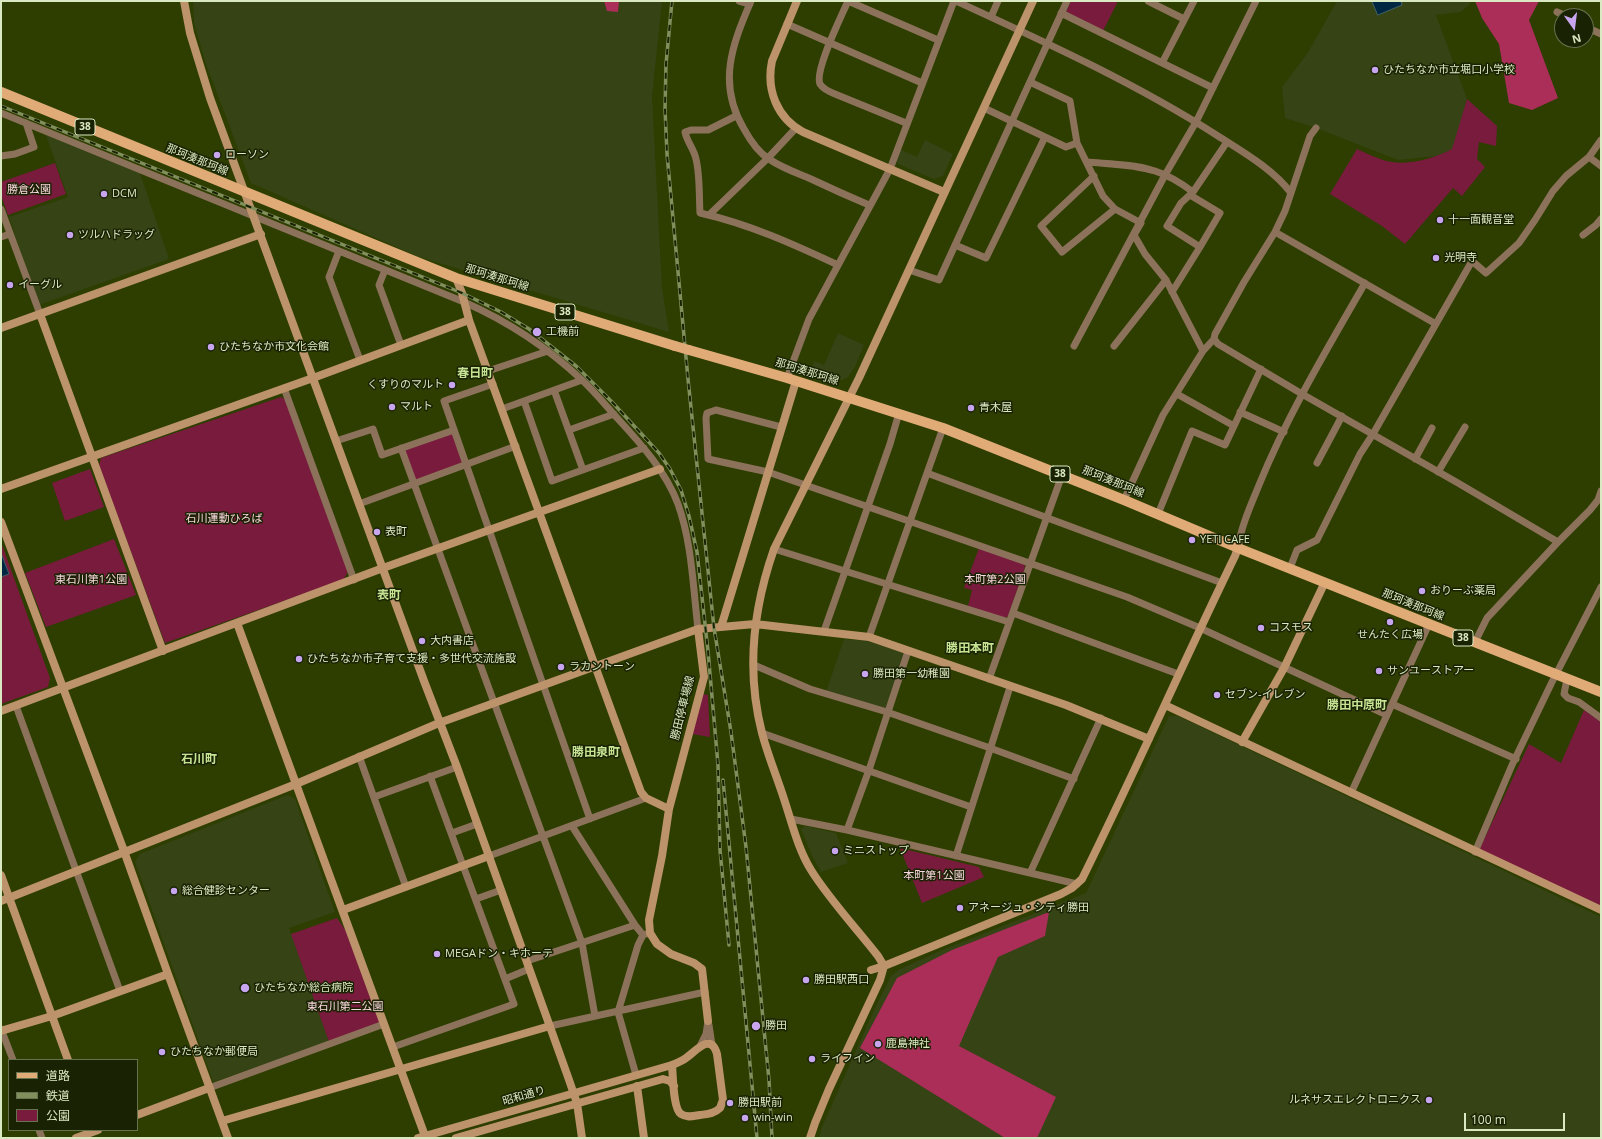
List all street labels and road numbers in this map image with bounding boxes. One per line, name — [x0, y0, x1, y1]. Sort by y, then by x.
road number: 38 — [75, 119, 95, 135]
street label: 那珂湊那珂線 — [164, 142, 230, 178]
street label: 那珂湊那珂線 — [464, 262, 530, 294]
road number: 38 — [555, 304, 575, 320]
street label: 那珂湊那珂線 — [774, 356, 840, 388]
street label: 那珂湊那珂線 — [1080, 464, 1146, 500]
road number: 38 — [1050, 466, 1070, 482]
street label: 那珂湊那珂線 — [1380, 587, 1446, 623]
road number: 38 — [1453, 630, 1473, 646]
street label: 勝田停車場線 — [669, 674, 697, 742]
street label: 昭和通り — [501, 1084, 547, 1108]

